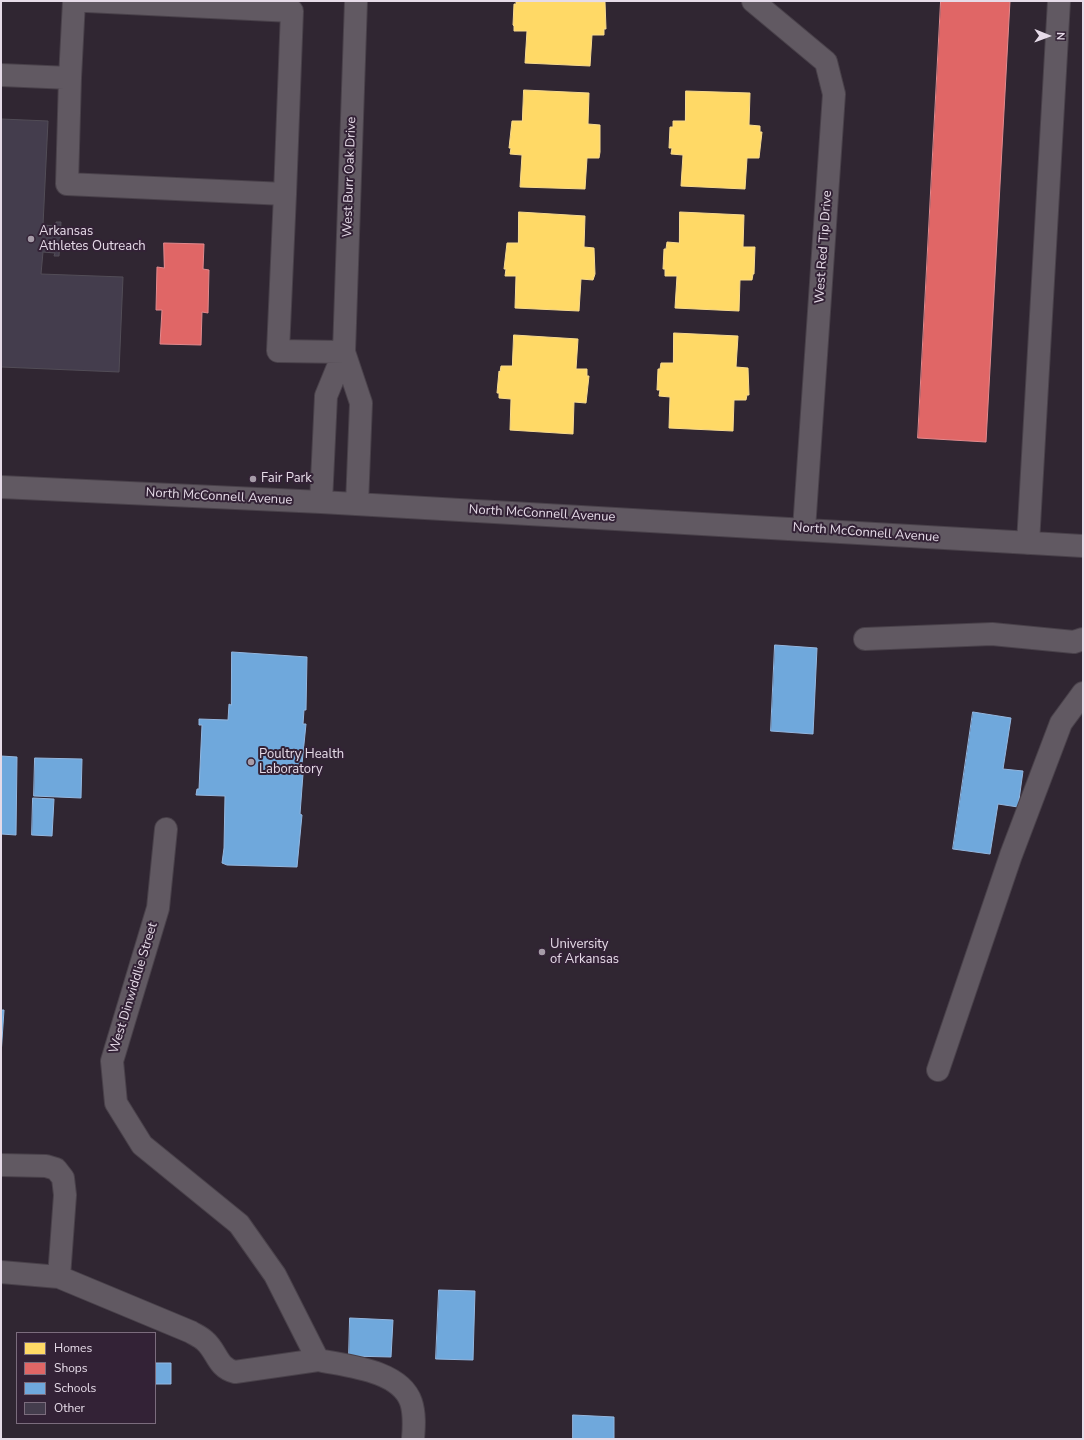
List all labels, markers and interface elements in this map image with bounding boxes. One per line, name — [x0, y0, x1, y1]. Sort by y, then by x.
north arrow — [1028, 16, 1068, 56]
text: N — [1053, 32, 1068, 40]
street label: West Burr Oak Drive — [340, 116, 360, 238]
street label: West Red Tip Drive — [812, 190, 836, 304]
place label: Arkansas Athletes Outreach — [39, 224, 146, 255]
marker: Arkansas Athletes Outreach — [26, 234, 36, 244]
place label: Fair Park — [261, 471, 312, 487]
marker: Fair Park — [248, 474, 258, 484]
street label: North McConnell Avenue — [145, 485, 293, 509]
street label: North McConnell Avenue — [468, 502, 616, 526]
street label: North McConnell Avenue — [792, 520, 940, 546]
place label: Poultry Health Laboratory — [259, 747, 344, 778]
marker: Poultry Health Laboratory — [246, 757, 256, 767]
street label: West Dinwiddlie Street — [107, 921, 161, 1055]
place label: University of Arkansas — [550, 937, 619, 968]
marker: University of Arkansas — [537, 947, 547, 957]
legend — [16, 1332, 156, 1424]
text: Homes — [54, 1340, 92, 1356]
text: Shops — [54, 1360, 88, 1376]
text: Schools — [54, 1380, 96, 1396]
text: Other — [54, 1400, 85, 1416]

